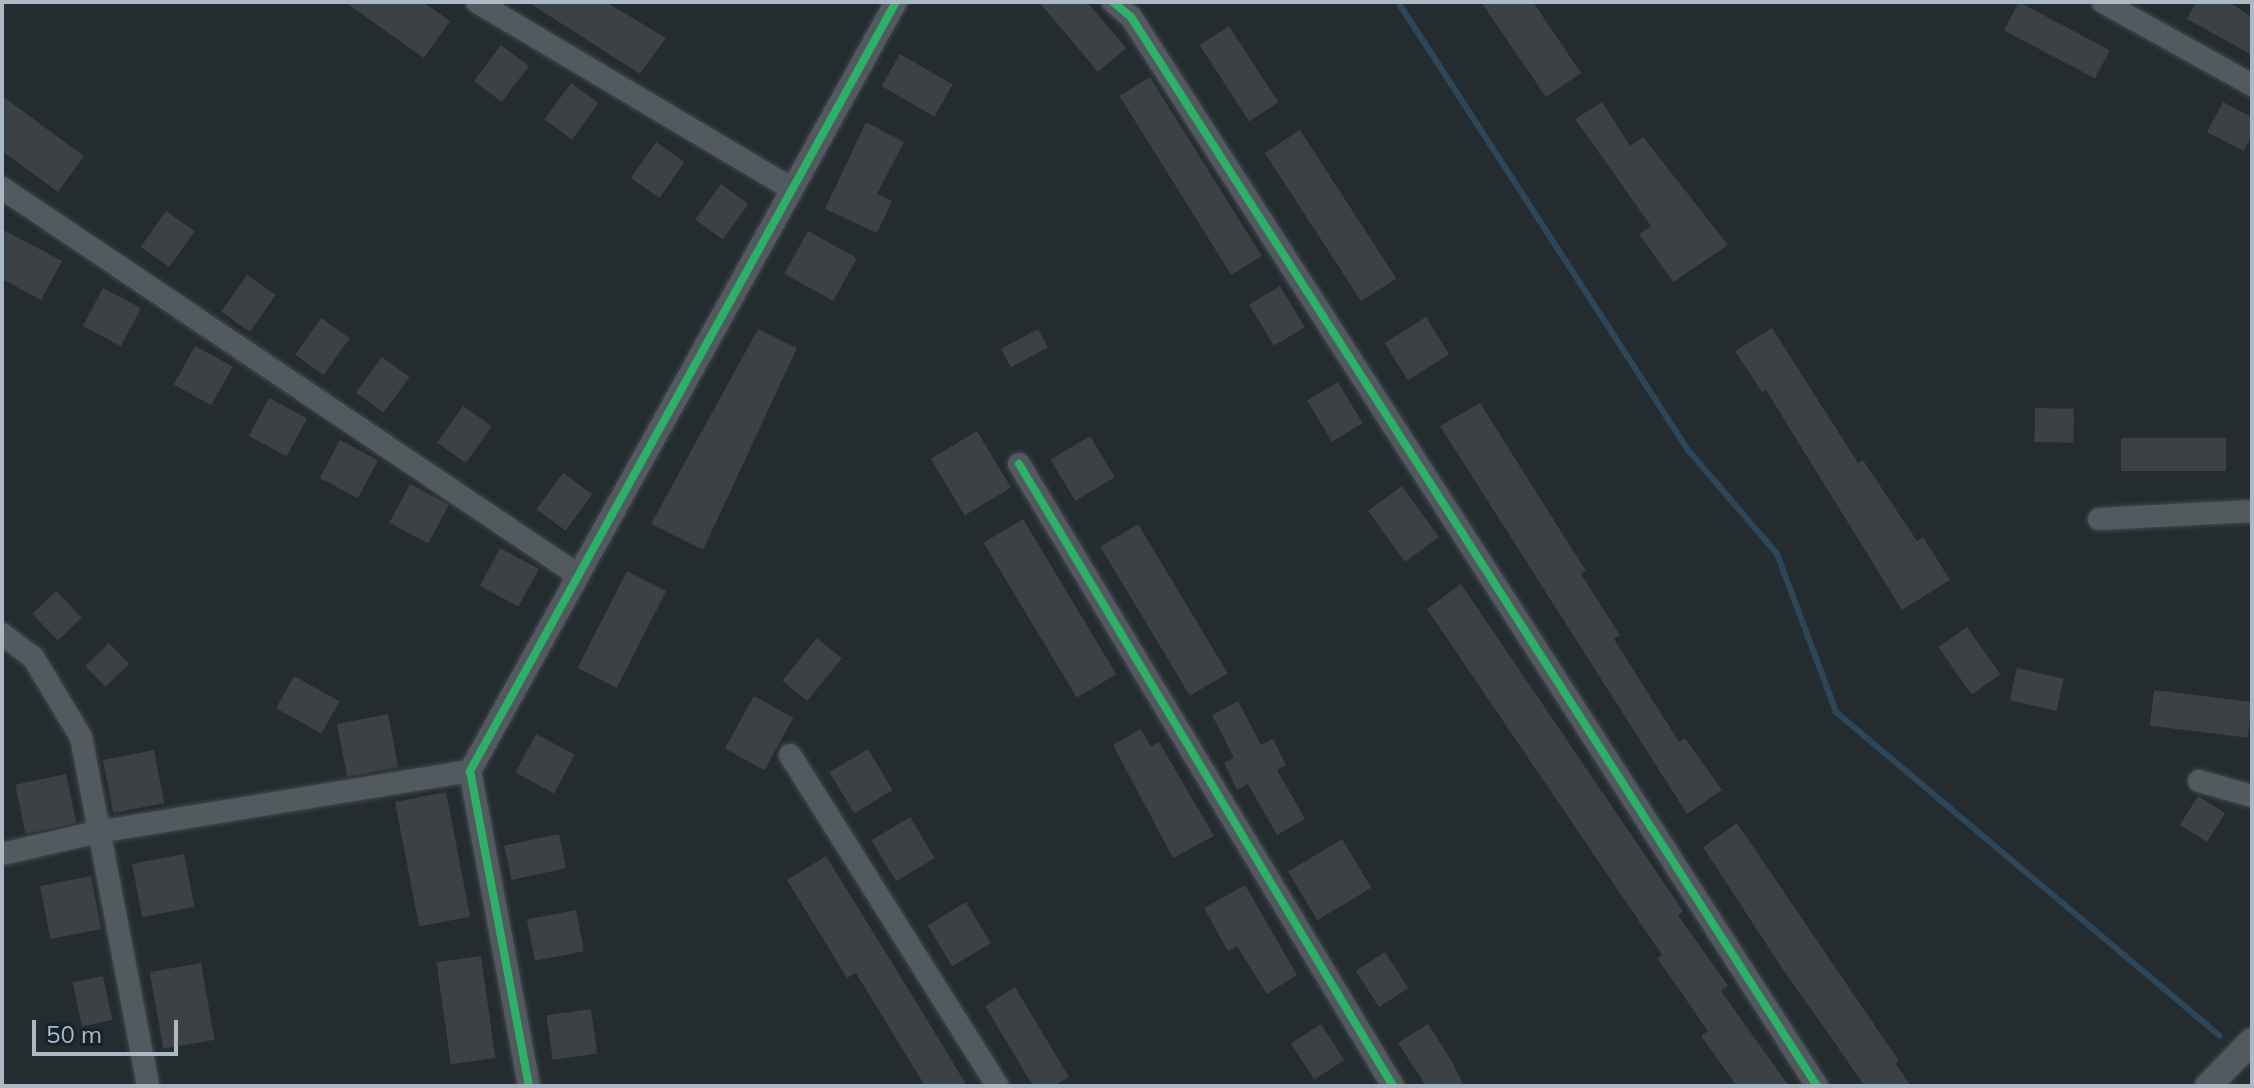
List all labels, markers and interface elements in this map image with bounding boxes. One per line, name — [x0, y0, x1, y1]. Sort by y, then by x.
scale bar — [36, 1004, 182, 1054]
text: 50 m — [46, 1019, 102, 1049]

